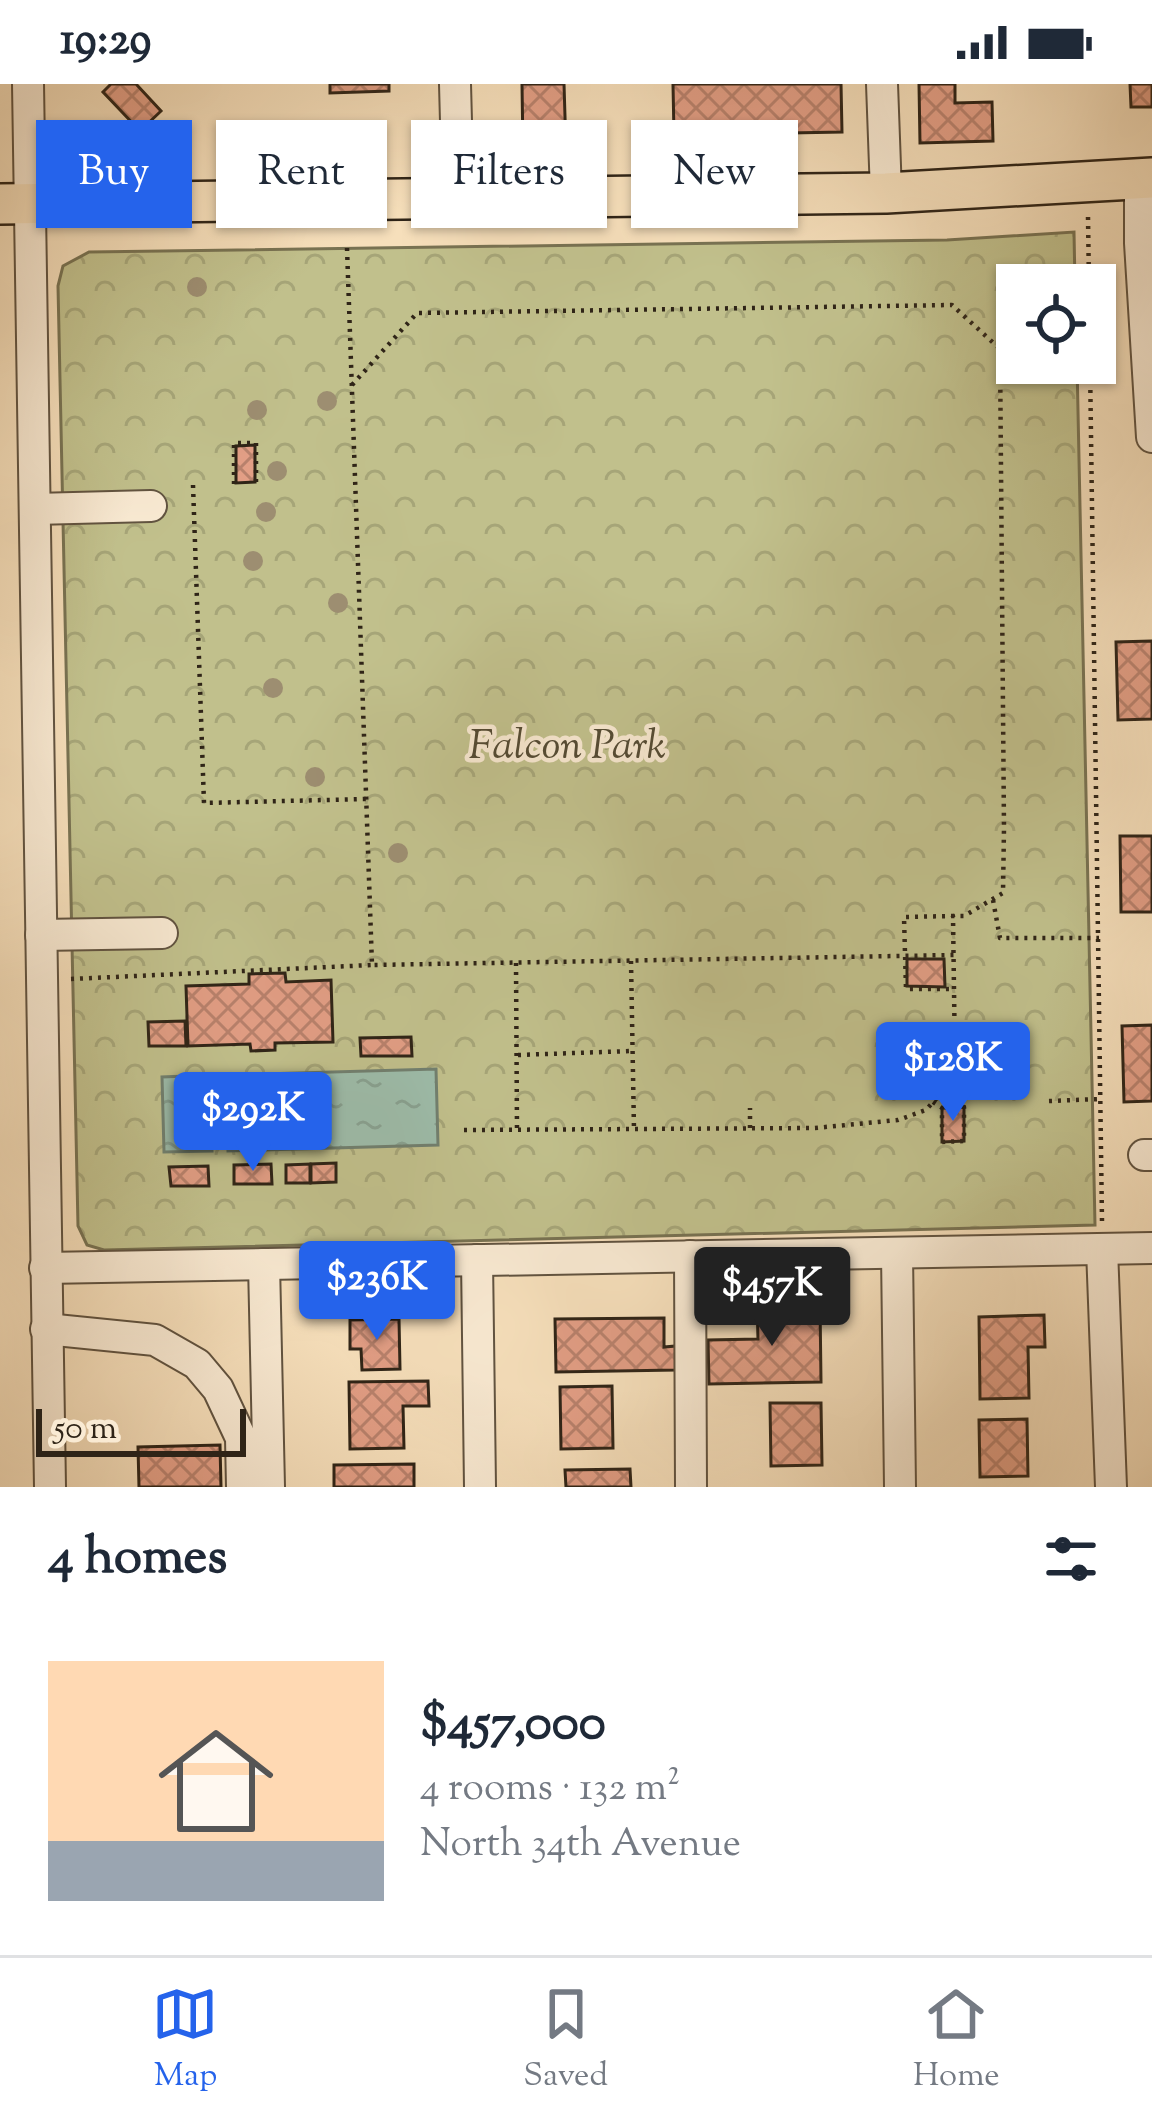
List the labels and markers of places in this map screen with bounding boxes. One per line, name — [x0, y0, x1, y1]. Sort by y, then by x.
pin: $128K — [869, 1022, 1037, 1124]
pin: $292K — [169, 1072, 337, 1174]
pin: $236K — [293, 1241, 461, 1343]
pin: $457K — [688, 1247, 856, 1349]

